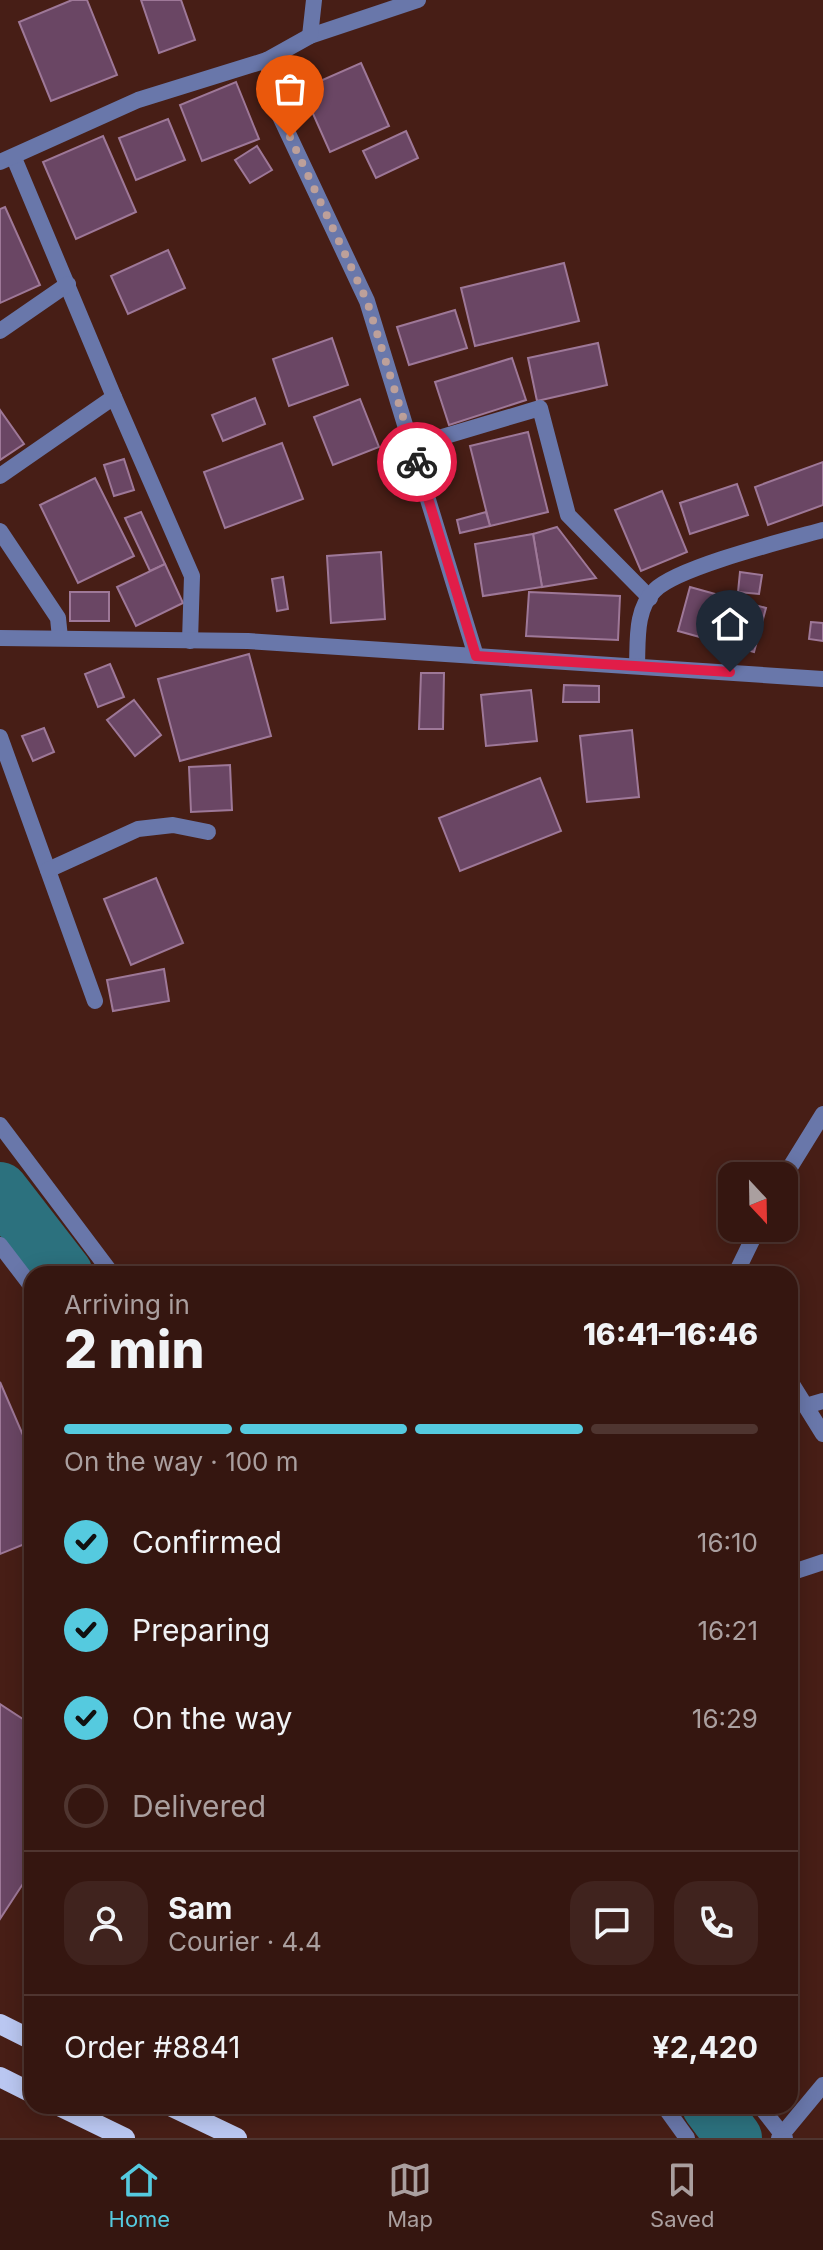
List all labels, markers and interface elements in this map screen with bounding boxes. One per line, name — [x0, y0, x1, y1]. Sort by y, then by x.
pin — [256, 55, 324, 137]
icon: bag — [268, 67, 312, 111]
courier — [377, 422, 457, 502]
icon: bike — [395, 440, 439, 484]
pin — [696, 590, 764, 672]
icon: home — [708, 602, 752, 646]
north arrow — [718, 1162, 798, 1242]
map controls — [718, 1162, 798, 1242]
text: Arriving in — [64, 1289, 190, 1320]
text: 16:41–16:46 — [583, 1316, 758, 1352]
text: 2 min — [64, 1318, 205, 1381]
text: On the way · 100 m — [64, 1446, 299, 1477]
icon: check — [64, 1520, 108, 1564]
text: Confirmed — [132, 1524, 282, 1560]
text: 16:10 — [697, 1527, 758, 1558]
icon: check — [64, 1608, 108, 1652]
text: Preparing — [132, 1612, 270, 1648]
text: 16:21 — [697, 1615, 758, 1646]
icon: check — [64, 1696, 108, 1740]
text: On the way — [132, 1700, 292, 1736]
text: 16:29 — [692, 1703, 758, 1734]
text: Delivered — [132, 1788, 266, 1824]
button: person — [64, 1881, 148, 1965]
button: chat — [570, 1881, 654, 1965]
button: phone — [674, 1881, 758, 1965]
text: Sam — [168, 1890, 232, 1926]
text: Courier · 4.4 — [168, 1926, 322, 1957]
text: Order #8841 — [64, 2029, 240, 2065]
text: ¥2,420 — [653, 2029, 758, 2065]
tab: Home — [109, 2158, 170, 2232]
tab: Map — [387, 2158, 433, 2232]
tab: Saved — [650, 2158, 714, 2232]

